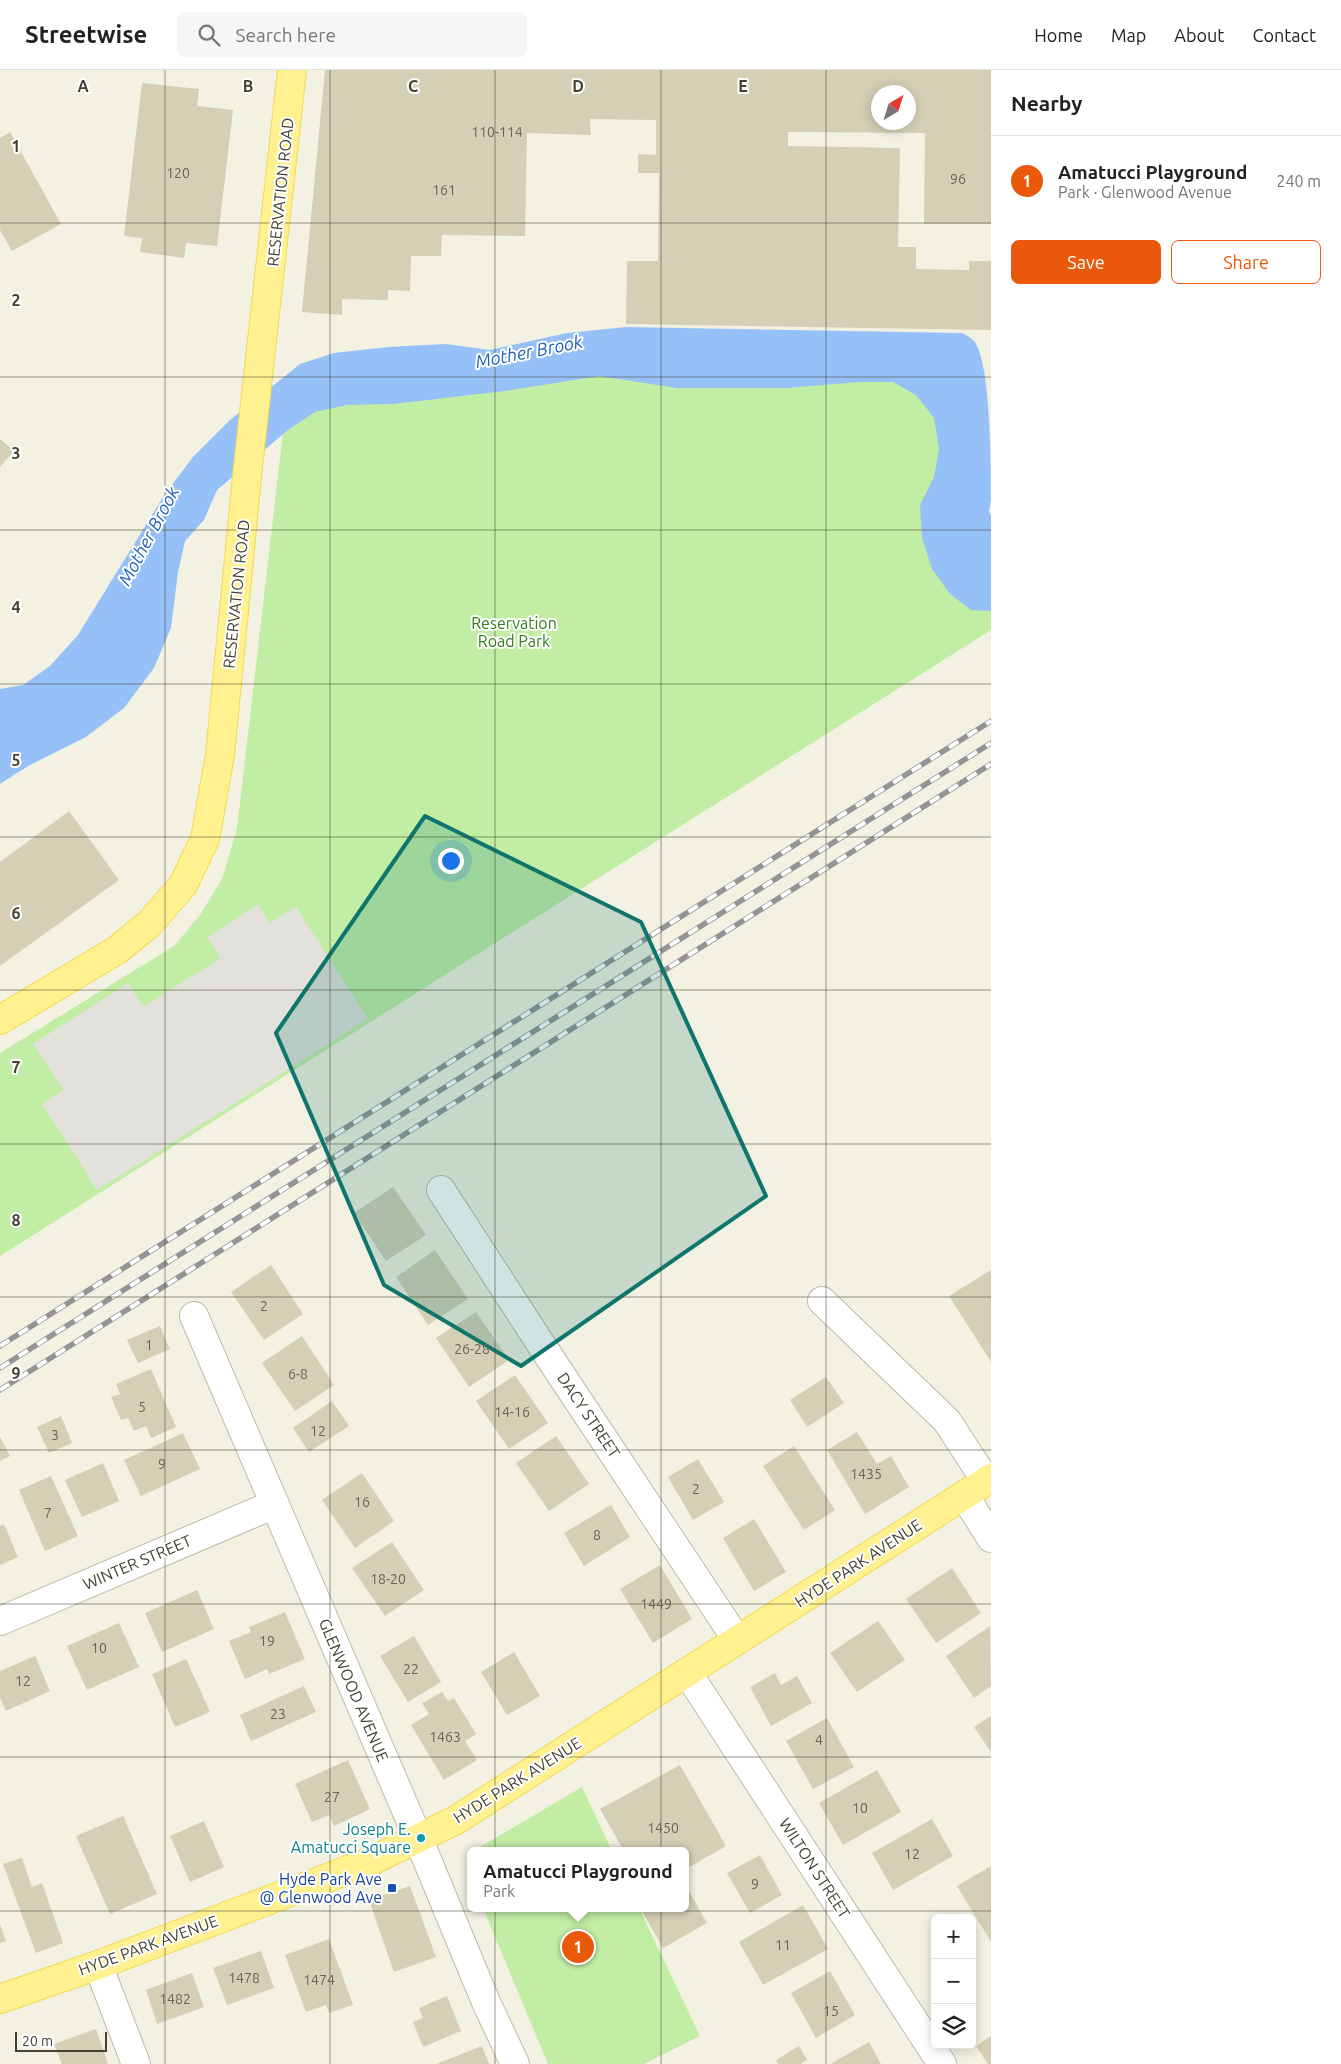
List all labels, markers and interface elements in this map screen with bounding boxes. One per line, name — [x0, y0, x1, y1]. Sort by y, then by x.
search box — [177, 12, 527, 57]
text: Streetwise — [25, 21, 147, 48]
icon: search — [195, 21, 223, 49]
text: Search here — [235, 24, 336, 46]
text: Home — [1034, 25, 1083, 45]
text: Map — [1111, 25, 1146, 45]
text: About — [1174, 25, 1224, 45]
text: Contact — [1252, 25, 1316, 45]
text: A — [77, 77, 89, 95]
text: B — [243, 77, 253, 95]
text: C — [408, 77, 418, 95]
text: D — [572, 77, 584, 95]
text: E — [738, 77, 748, 95]
north arrow — [871, 85, 916, 130]
text: Nearby — [1011, 91, 1082, 115]
street label: RESERVATION ROAD — [263, 117, 297, 267]
house number: 110-114 — [471, 124, 523, 140]
text: 1 — [11, 137, 21, 155]
text: Amatucci Playground — [1058, 161, 1247, 183]
house number: 120 — [166, 165, 190, 181]
house number: 96 — [950, 171, 966, 187]
text: 1 — [1022, 172, 1032, 190]
text: 240 m — [1276, 172, 1321, 190]
house number: 161 — [432, 182, 456, 198]
text: Park · Glenwood Avenue — [1058, 183, 1232, 201]
button: Save — [1011, 240, 1161, 284]
button: Share — [1171, 240, 1321, 284]
text: 2 — [11, 291, 21, 309]
water label: Mother Brook — [473, 331, 585, 371]
text: 3 — [11, 444, 21, 462]
water label: Mother Brook — [114, 482, 183, 588]
street label: RESERVATION ROAD — [219, 519, 253, 669]
text: 4 — [11, 598, 21, 616]
park label: Reservation Road Park — [471, 614, 557, 650]
text: 5 — [11, 751, 21, 769]
your location — [438, 848, 464, 874]
text: 6 — [11, 904, 21, 922]
text: 7 — [11, 1058, 21, 1076]
text: 8 — [11, 1211, 21, 1229]
house number: 2 — [260, 1298, 268, 1314]
house number: 1 — [145, 1337, 153, 1353]
house number: 26-28 — [454, 1341, 490, 1357]
text: 9 — [11, 1364, 21, 1382]
house number: 6-8 — [288, 1366, 308, 1382]
street label: DACY STREET — [554, 1369, 624, 1461]
house number: 5 — [138, 1399, 146, 1415]
house number: 14-16 — [494, 1404, 530, 1420]
house number: 12 — [310, 1423, 326, 1439]
house number: 3 — [51, 1427, 59, 1443]
house number: 9 — [158, 1456, 166, 1472]
house number: 1435 — [850, 1466, 882, 1482]
house number: 2 — [692, 1481, 700, 1497]
house number: 16 — [354, 1494, 370, 1510]
house number: 7 — [44, 1505, 52, 1521]
street label: HYDE PARK AVENUE — [791, 1515, 925, 1611]
house number: 8 — [593, 1527, 601, 1543]
street label: WINTER STREET — [80, 1531, 194, 1593]
house number: 18-20 — [370, 1571, 406, 1587]
house number: 1449 — [640, 1596, 672, 1612]
street label: GLENWOOD AVENUE — [316, 1616, 392, 1764]
house number: 19 — [259, 1633, 275, 1649]
house number: 10 — [91, 1640, 107, 1656]
house number: 22 — [403, 1661, 419, 1677]
house number: 12 — [15, 1673, 31, 1689]
house number: 23 — [270, 1706, 286, 1722]
house number: 1463 — [429, 1729, 461, 1745]
house number: 4 — [815, 1732, 823, 1748]
street label: HYDE PARK AVENUE — [450, 1733, 584, 1827]
house number: 27 — [324, 1789, 340, 1805]
house number: 10 — [852, 1800, 868, 1816]
street label: WILTON STREET — [776, 1815, 854, 1921]
place label: Joseph E. Amatucci Square — [291, 1820, 411, 1856]
house number: 1450 — [647, 1820, 679, 1836]
marker: Joseph E. Amatucci Square — [415, 1832, 427, 1844]
house number: 12 — [904, 1846, 920, 1862]
popup — [467, 1847, 689, 1912]
text: Amatucci Playground — [483, 1860, 673, 1882]
place label: Hyde Park Ave @ Glenwood Ave — [260, 1870, 382, 1906]
house number: 9 — [751, 1876, 759, 1892]
marker: Hyde Park Ave @ Glenwood Ave — [386, 1882, 398, 1894]
text: Park — [483, 1882, 515, 1900]
street label: HYDE PARK AVENUE — [76, 1911, 220, 1979]
map controls — [931, 1914, 976, 2049]
button: + — [931, 1914, 976, 1959]
pin: 1 — [562, 1928, 594, 1966]
house number: 11 — [775, 1937, 791, 1953]
button: − — [931, 1959, 976, 2004]
house number: 1478 — [228, 1970, 260, 1986]
house number: 1474 — [303, 1972, 335, 1988]
house number: 1482 — [159, 1991, 191, 2007]
house number: 15 — [823, 2003, 839, 2019]
button: layers — [931, 2004, 976, 2049]
scale bar — [15, 2029, 108, 2052]
text: 20 m — [22, 2033, 53, 2049]

